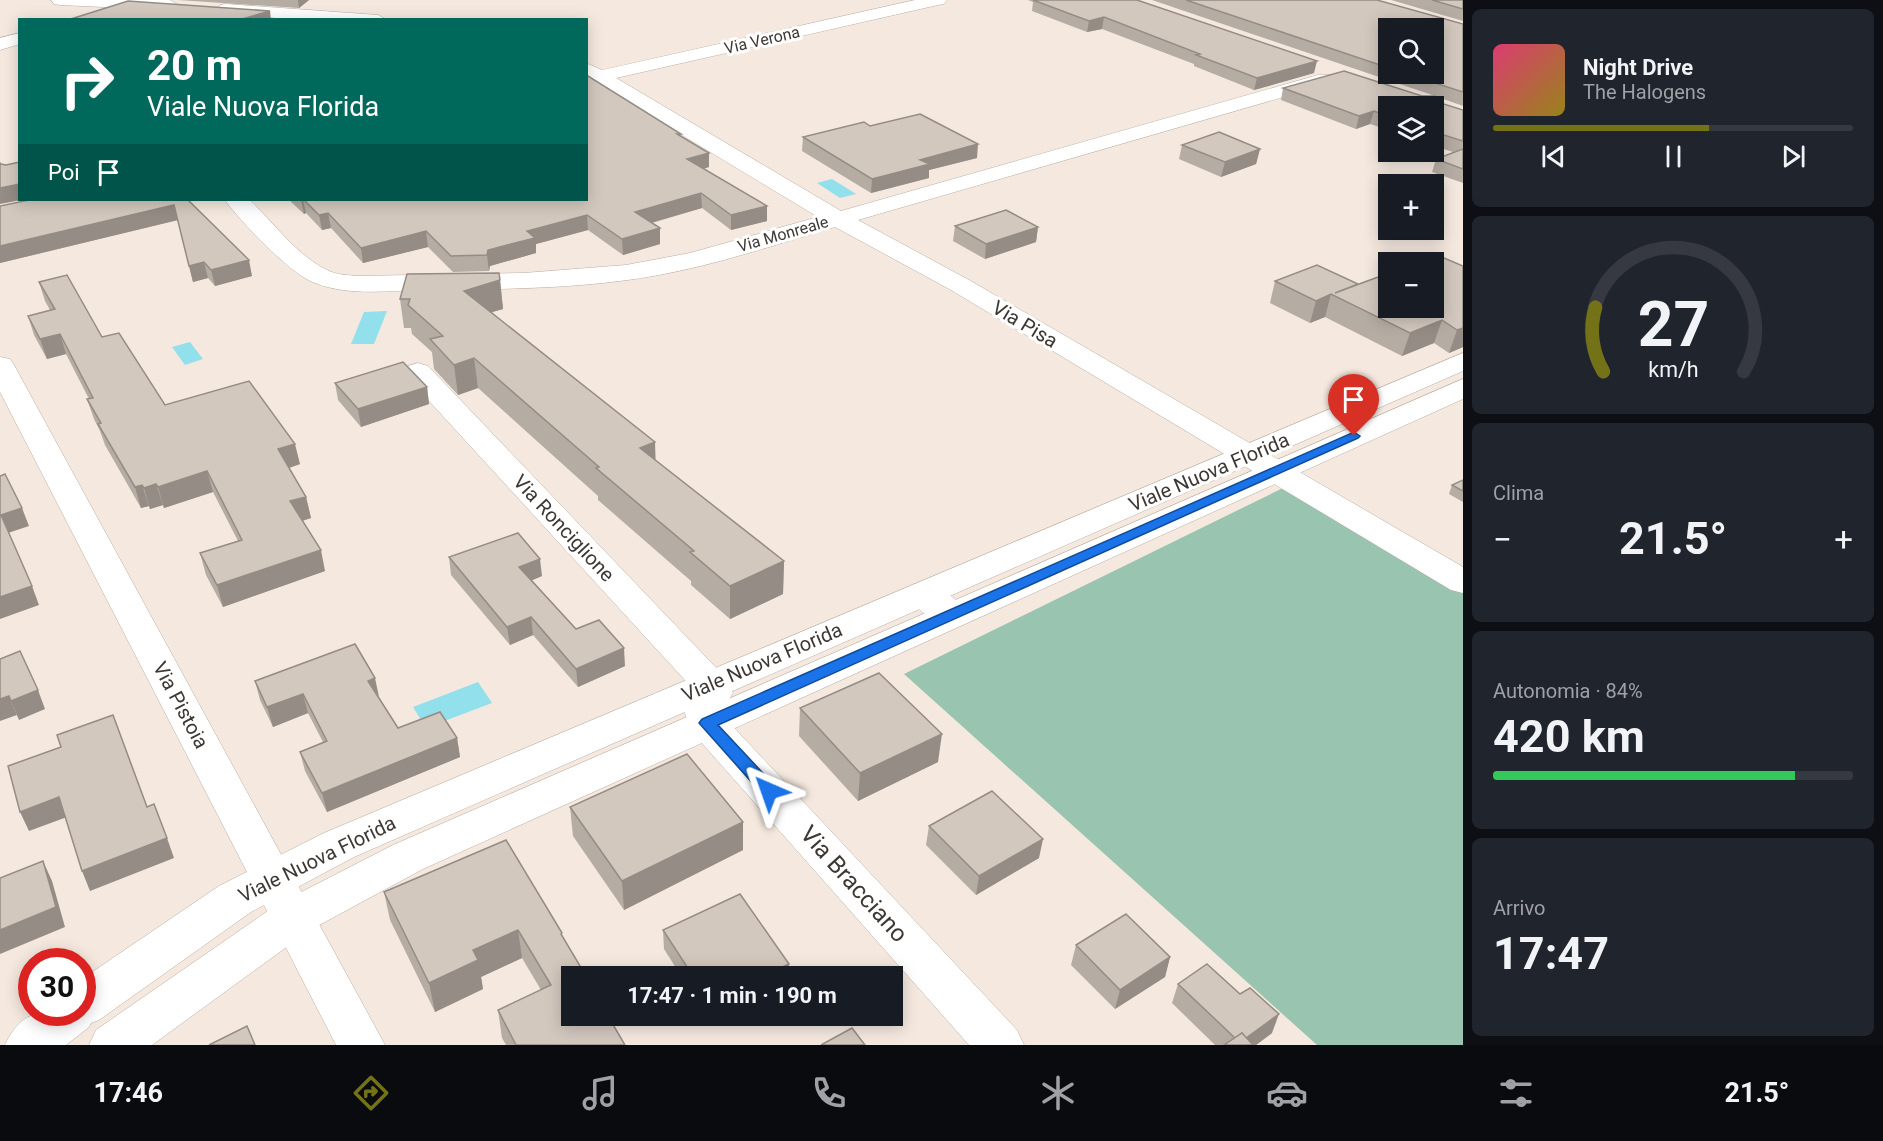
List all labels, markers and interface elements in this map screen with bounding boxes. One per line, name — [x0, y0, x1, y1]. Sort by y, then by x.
map controls — [1378, 18, 1444, 318]
button: search — [1378, 18, 1444, 84]
street label: Via Verona — [722, 22, 802, 58]
text: 20 m — [147, 41, 242, 90]
icon: right — [48, 42, 126, 120]
text: Night Drive — [1583, 55, 1693, 80]
text: The Halogens — [1583, 80, 1706, 104]
text: Viale Nuova Florida — [147, 91, 379, 123]
button: layers — [1378, 96, 1444, 162]
icon: previous — [1537, 140, 1570, 173]
icon: pause — [1657, 140, 1690, 173]
icon: next — [1777, 140, 1810, 173]
icon: arrive — [92, 156, 125, 189]
text: Poi — [48, 160, 80, 185]
button: + — [1378, 174, 1444, 240]
street label: Via Monreale — [735, 212, 831, 256]
button: − — [1378, 252, 1444, 318]
text: 27 — [1637, 288, 1709, 361]
street label: Via Pisa — [988, 295, 1062, 353]
text: km/h — [1648, 358, 1698, 383]
pin — [1328, 374, 1379, 436]
icon: arrive — [1337, 383, 1370, 416]
street label: Viale Nuova Florida — [1125, 427, 1293, 517]
street label: Via Ronciglione — [508, 470, 620, 586]
text: Clima — [1493, 481, 1544, 505]
text: 21.5° — [1619, 512, 1727, 565]
text: − — [1493, 520, 1512, 559]
text: + — [1834, 520, 1853, 559]
street label: Viale Nuova Florida — [678, 617, 846, 707]
street label: Via Pistoia — [148, 658, 214, 752]
text: Autonomia · 84% — [1493, 679, 1643, 703]
text: 420 km — [1493, 710, 1645, 763]
position arrow — [737, 759, 801, 823]
street label: Viale Nuova Florida — [234, 811, 400, 907]
street label: Via Bracciano — [794, 820, 914, 948]
text: Arrivo — [1493, 896, 1545, 920]
text: 17:47 — [1493, 927, 1609, 980]
speed limit sign: 30 — [18, 948, 96, 1026]
text: 17:47 · 1 min · 190 m — [627, 983, 837, 1008]
icon: directions — [350, 1072, 392, 1114]
icon: music — [579, 1072, 621, 1114]
icon: phone — [808, 1072, 850, 1114]
icon: climate — [1037, 1072, 1079, 1114]
icon: car — [1266, 1072, 1308, 1114]
icon: filters — [1495, 1072, 1537, 1114]
text: 17:46 — [94, 1077, 163, 1109]
text: 21.5° — [1725, 1077, 1789, 1109]

